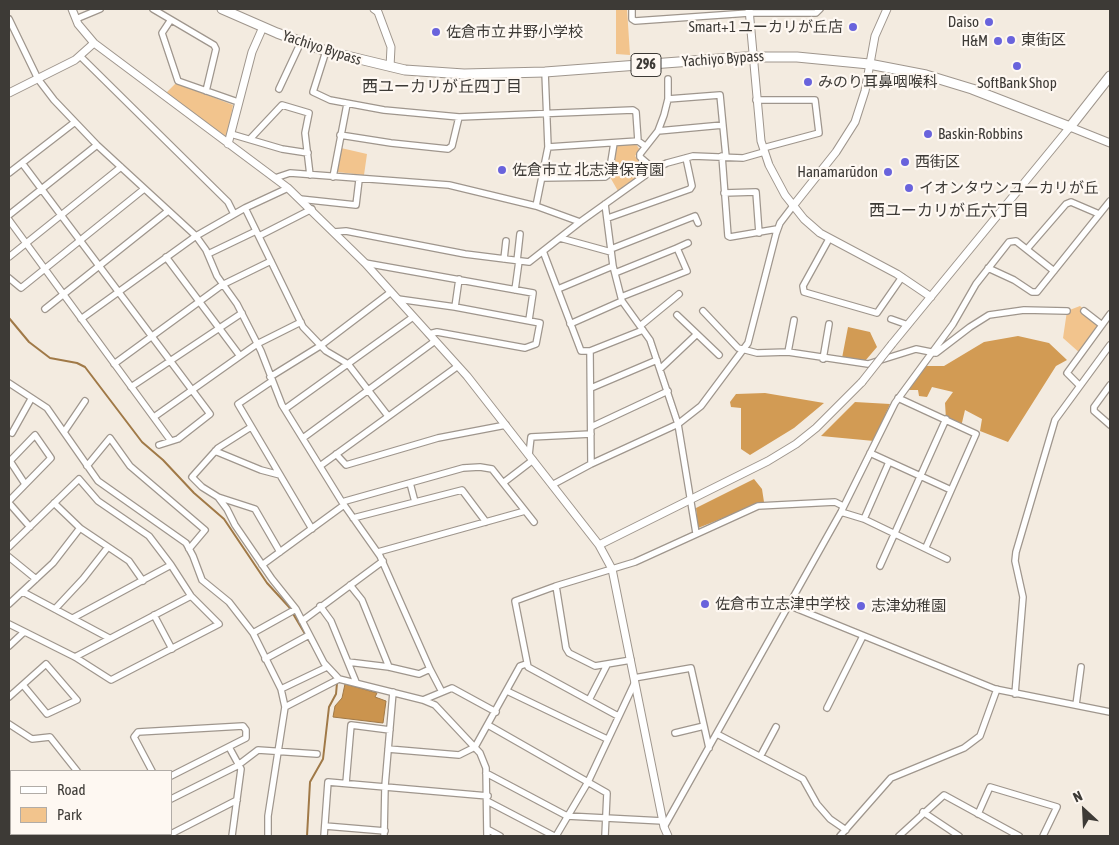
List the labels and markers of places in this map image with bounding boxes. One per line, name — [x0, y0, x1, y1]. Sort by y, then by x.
place label: Daiso — [948, 13, 979, 31]
marker: Daiso — [983, 16, 995, 28]
place label: Smart+1 ユーカリが丘店 — [688, 18, 843, 36]
marker: Smart+1 ユーカリが丘店 — [847, 21, 859, 33]
place label: 佐倉市立 井野小学校 — [446, 23, 583, 41]
marker: 佐倉市立 井野小学校 — [430, 26, 442, 38]
place label: 東街区 — [1021, 31, 1066, 49]
place label: H&M — [961, 32, 988, 50]
marker: 東街区 — [1005, 34, 1017, 46]
marker: H&M — [992, 35, 1004, 47]
marker: SoftBank Shop — [1011, 60, 1023, 72]
place label: みのり耳鼻咽喉科 — [818, 73, 938, 91]
place label: SoftBank Shop — [977, 74, 1057, 92]
marker: みのり耳鼻咽喉科 — [802, 76, 814, 88]
place label: Baskin-Robbins — [938, 125, 1023, 143]
marker: Baskin-Robbins — [922, 128, 934, 140]
place label: 西街区 — [915, 153, 960, 171]
marker: 西街区 — [899, 156, 911, 168]
place label: 佐倉市立 北志津保育園 — [512, 161, 664, 179]
place label: Hanamarūdon — [797, 163, 878, 181]
marker: 佐倉市立 北志津保育園 — [496, 164, 508, 176]
marker: Hanamarūdon — [882, 166, 894, 178]
place label: イオンタウンユーカリが丘 — [919, 179, 1099, 197]
marker: イオンタウンユーカリが丘 — [903, 182, 915, 194]
place label: 佐倉市立志津中学校 — [715, 595, 850, 613]
place label: 志津幼稚園 — [871, 597, 946, 615]
marker: 佐倉市立志津中学校 — [699, 598, 711, 610]
marker: 志津幼稚園 — [855, 600, 867, 612]

